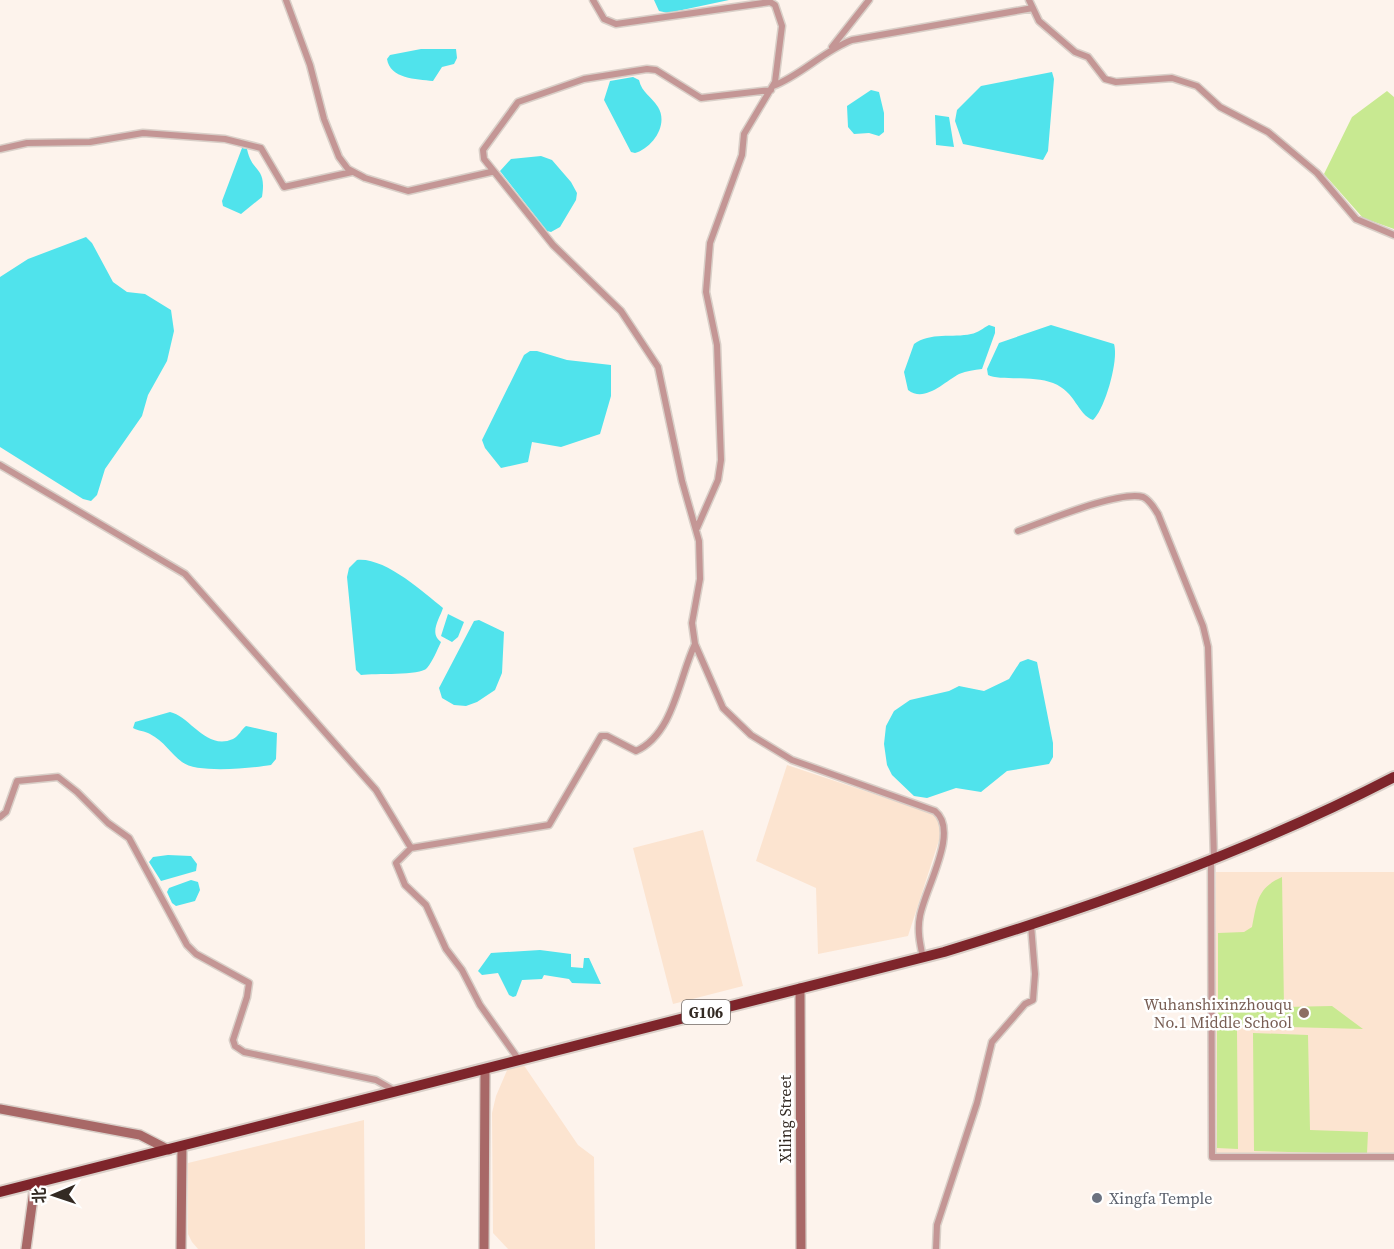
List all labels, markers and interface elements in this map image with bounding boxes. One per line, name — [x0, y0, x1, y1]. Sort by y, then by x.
place label: Wuhanshixinzhouqu No.1 Middle School — [1144, 993, 1292, 1033]
road number: G106 — [682, 1000, 730, 1024]
marker: Wuhanshixinzhouqu No.1 Middle School — [1297, 1006, 1311, 1020]
street label: Xiling Street — [774, 1074, 796, 1163]
north arrow — [24, 1165, 84, 1225]
text: 北 — [28, 1187, 50, 1204]
place label: Xingfa Temple — [1109, 1187, 1212, 1209]
marker: Xingfa Temple — [1090, 1191, 1104, 1205]

